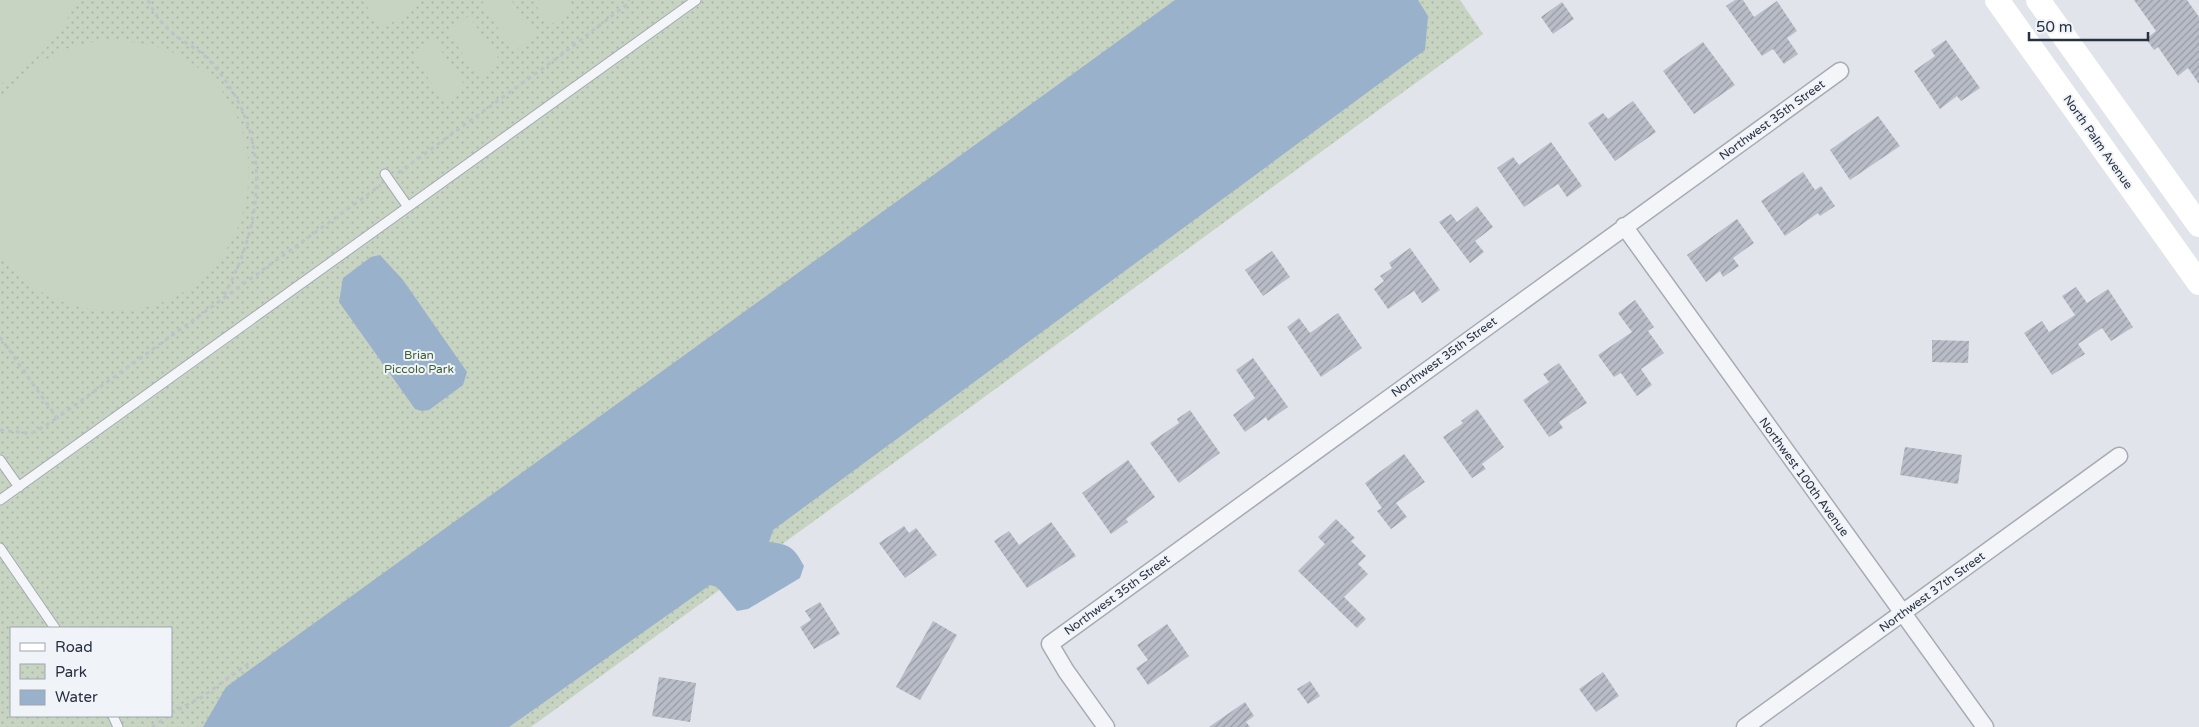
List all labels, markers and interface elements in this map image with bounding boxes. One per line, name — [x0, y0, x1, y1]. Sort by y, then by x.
scale bar — [2029, 10, 2148, 42]
text: 50 m — [2036, 18, 2073, 36]
street label: Northwest 35th Street — [1716, 77, 1828, 163]
street label: North Palm Avenue — [2060, 93, 2136, 192]
street label: Northwest 35th Street — [1388, 314, 1500, 400]
park label: Brian Piccolo Park — [384, 348, 454, 376]
street label: Northwest 100th Avenue — [1756, 415, 1852, 539]
street label: Northwest 37th Street — [1876, 549, 1988, 635]
street label: Northwest 35th Street — [1061, 552, 1173, 638]
legend — [10, 627, 172, 717]
text: Road — [55, 638, 93, 656]
text: Park — [55, 663, 87, 681]
text: Water — [55, 688, 98, 706]

